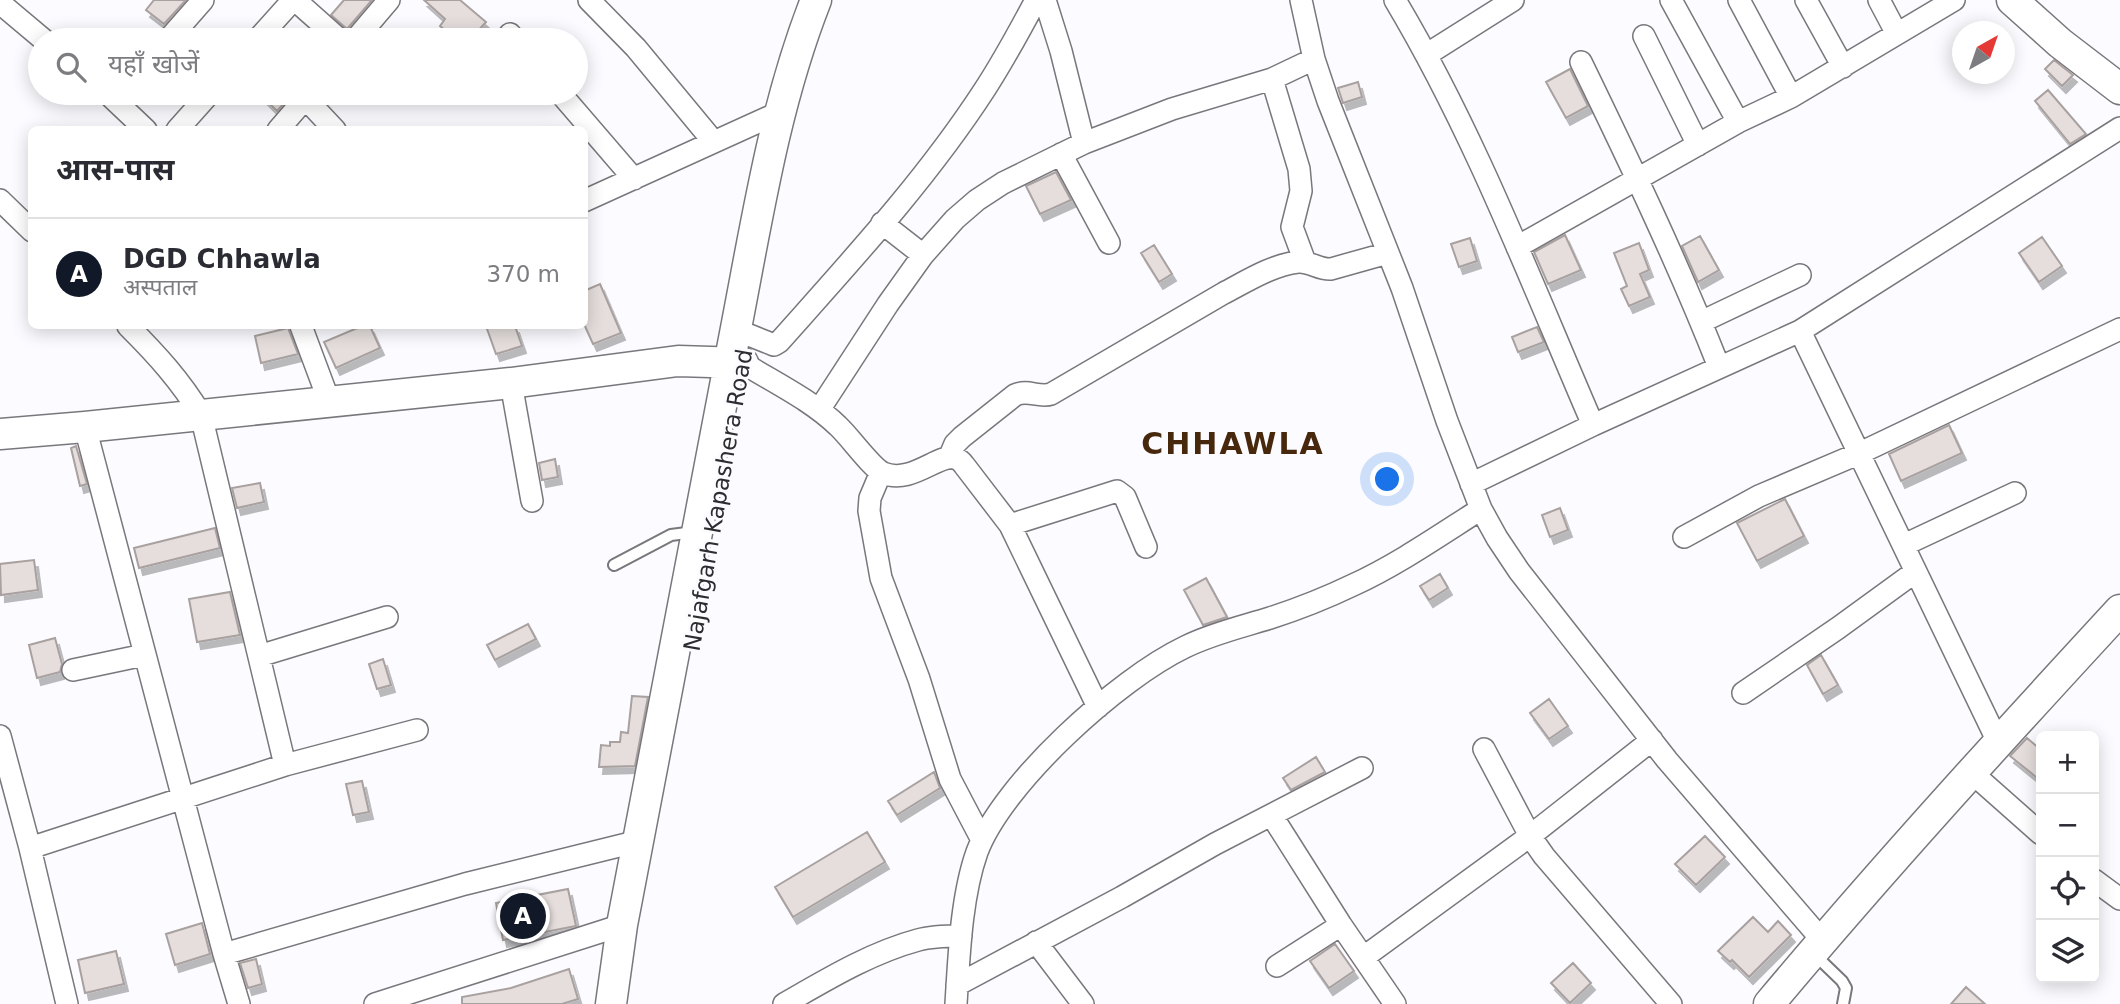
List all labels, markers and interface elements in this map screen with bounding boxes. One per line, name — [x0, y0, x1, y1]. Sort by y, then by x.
north arrow — [1952, 21, 2015, 84]
search box — [28, 28, 588, 105]
icon: search — [52, 48, 90, 86]
text: यहाँ खोजें — [108, 49, 199, 79]
text: आस-पास — [56, 152, 174, 187]
text: DGD Chhawla — [123, 244, 321, 274]
text: A — [70, 261, 88, 287]
text: 370 m — [486, 261, 560, 287]
text: अस्पताल — [123, 274, 197, 300]
street label: Najafgarh Kapashera Road — [679, 347, 757, 653]
district label: CHHAWLA — [1141, 426, 1325, 461]
your location — [1370, 462, 1404, 496]
map controls — [2036, 731, 2099, 983]
button: + — [2036, 731, 2099, 794]
button: − — [2036, 794, 2099, 857]
button: locate — [2036, 857, 2099, 920]
pin: A — [500, 890, 546, 942]
button: layers — [2036, 920, 2099, 983]

